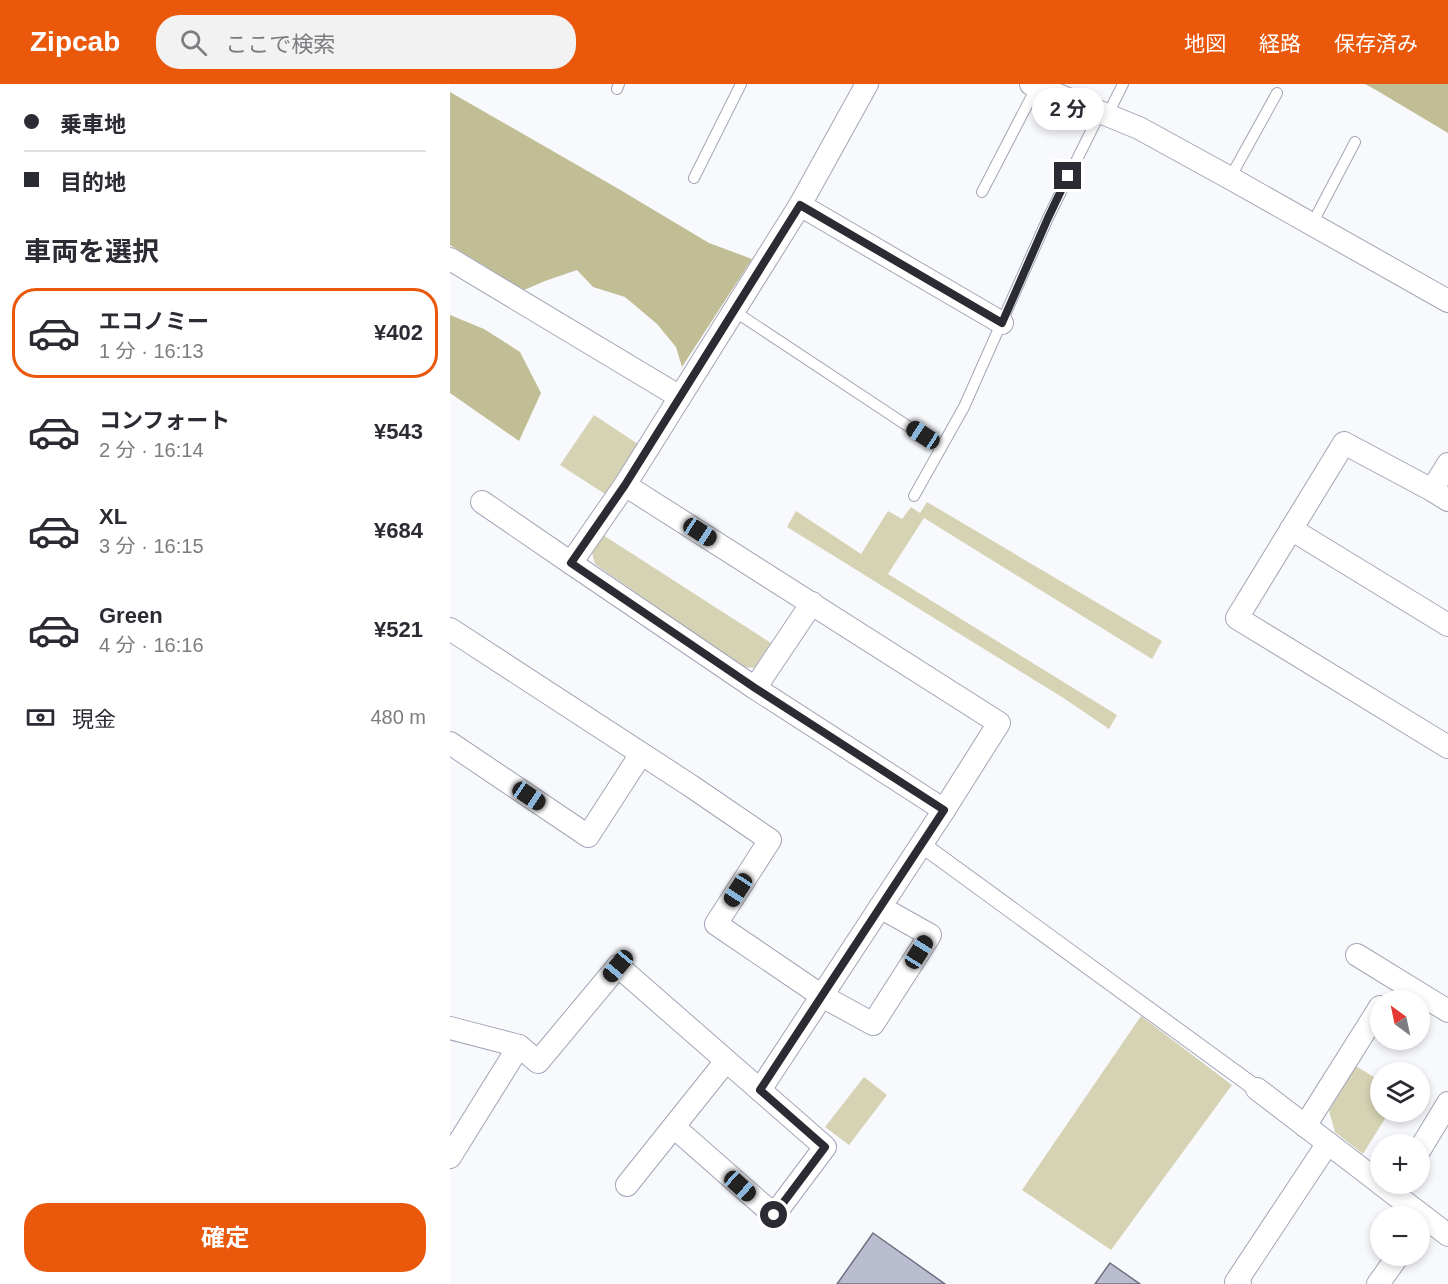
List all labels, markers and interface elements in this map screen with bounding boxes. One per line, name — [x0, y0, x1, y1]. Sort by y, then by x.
search box — [156, 15, 576, 69]
text: Zipcab — [30, 26, 120, 57]
icon: search — [177, 26, 210, 59]
text: ここで検索 — [225, 32, 335, 57]
text: 地図 — [1184, 32, 1226, 55]
text: 経路 — [1259, 32, 1301, 55]
text: 保存済み — [1334, 32, 1418, 55]
callout: 2 分 — [1032, 89, 1104, 131]
text: 2 分 — [1050, 98, 1086, 120]
text: 乗車地 — [60, 112, 126, 137]
route end — [1054, 162, 1081, 189]
text: 目的地 — [60, 170, 126, 195]
text: 車両を選択 — [24, 237, 159, 267]
icon: car — [27, 306, 81, 360]
text: エコノミー — [99, 309, 209, 334]
text: ¥402 — [374, 320, 423, 345]
text: 1 分 · 16:13 — [99, 340, 204, 362]
icon: car — [27, 405, 81, 459]
text: コンフォート — [99, 408, 230, 433]
car — [903, 418, 943, 452]
text: ¥543 — [374, 419, 423, 444]
text: 2 分 · 16:14 — [99, 439, 204, 461]
icon: car — [27, 504, 81, 558]
text: XL — [99, 504, 127, 529]
car — [680, 515, 720, 549]
text: ¥684 — [374, 518, 423, 543]
text: 3 分 · 16:15 — [99, 535, 204, 557]
icon: car — [27, 603, 81, 657]
text: Green — [99, 603, 163, 628]
text: ¥521 — [374, 617, 423, 642]
text: 4 分 · 16:16 — [99, 634, 204, 656]
icon: cash — [24, 701, 57, 734]
text: 480 m — [370, 706, 426, 728]
text: 現金 — [72, 707, 116, 732]
car — [509, 778, 549, 814]
car — [721, 870, 755, 910]
car — [902, 932, 936, 972]
car — [600, 946, 636, 986]
north arrow — [1370, 990, 1430, 1050]
map controls — [1370, 990, 1430, 1266]
button: layers — [1370, 1062, 1430, 1122]
button: + — [1370, 1134, 1430, 1194]
car — [721, 1167, 759, 1205]
route start — [760, 1201, 787, 1228]
button: 確定 — [24, 1203, 426, 1272]
button: − — [1370, 1206, 1430, 1266]

